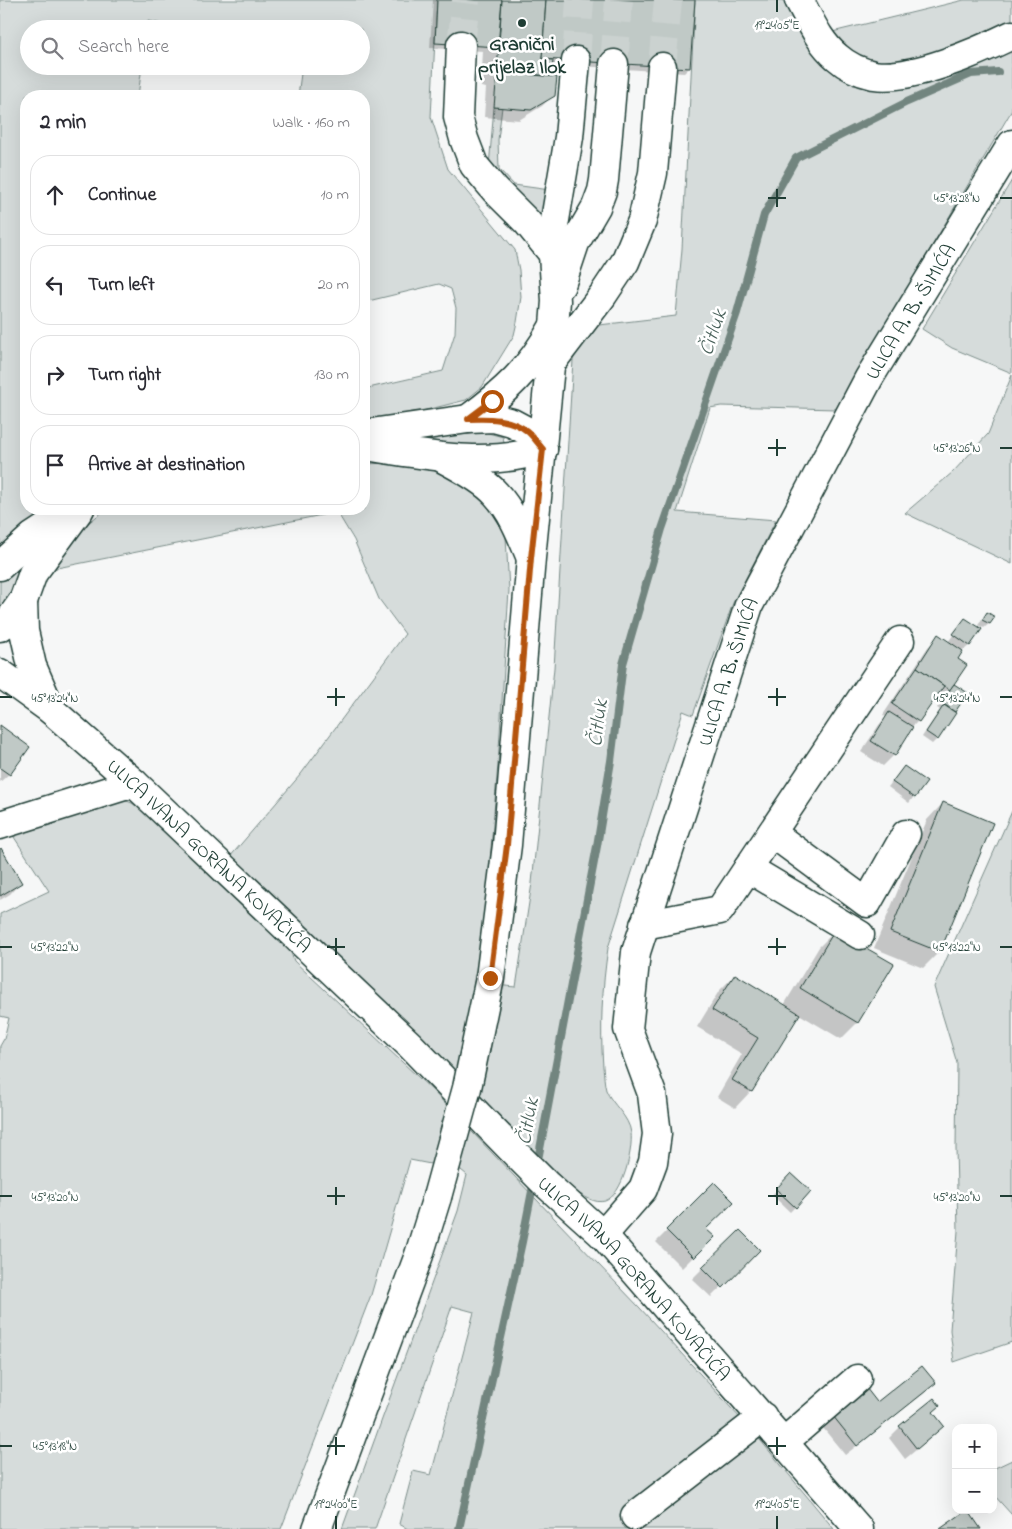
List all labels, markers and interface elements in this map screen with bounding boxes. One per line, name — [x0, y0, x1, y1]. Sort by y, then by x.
marker: Granični prijelaz Ilok — [516, 17, 528, 29]
text: 19°24'05"E — [755, 17, 799, 35]
search box — [20, 20, 370, 75]
place label: Granični prijelaz Ilok — [478, 31, 567, 83]
icon: search — [38, 34, 66, 62]
text: Search here — [78, 34, 169, 61]
text: 2 min — [40, 108, 86, 138]
text: Walk · 160 m — [272, 111, 350, 135]
icon: ahead — [41, 181, 69, 209]
text: Continue — [88, 182, 156, 209]
text: 10 m — [321, 183, 349, 207]
text: 45°13'28"N — [934, 190, 980, 208]
street label: ULICA A. B. ŠIMIĆA — [859, 239, 965, 386]
icon: left — [41, 271, 69, 299]
text: Turn left — [88, 272, 155, 299]
text: 20 m — [318, 273, 349, 297]
water label: Čitluk — [692, 305, 736, 360]
icon: right — [41, 361, 69, 389]
text: Turn right — [88, 362, 161, 389]
text: 130 m — [314, 363, 349, 387]
route start — [481, 390, 504, 413]
text: 45°13'26"N — [933, 440, 981, 458]
icon: arrive — [41, 451, 69, 479]
text: Arrive at destination — [88, 452, 245, 479]
street label: ULICA A. B. ŠIMIĆA — [692, 593, 767, 750]
text: 45°13'24"N — [32, 690, 78, 708]
text: 45°13'24"N — [934, 690, 980, 708]
water label: Čitluk — [581, 697, 617, 749]
street label: ULICA IVANA GORANA KOVAČIĆA — [99, 753, 317, 961]
text: 45°13'22"N — [31, 939, 79, 957]
text: 45°13'22"N — [933, 939, 981, 957]
route end — [479, 967, 502, 990]
water label: Čitluk — [510, 1095, 548, 1147]
street label: ULICA IVANA GORANA KOVAČIĆA — [529, 1171, 736, 1389]
text: 45°13'20"N — [31, 1189, 79, 1207]
text: 45°13'20"N — [933, 1189, 981, 1207]
map controls — [952, 1424, 997, 1514]
button: + — [952, 1424, 997, 1469]
text: 45°13'18"N — [33, 1438, 77, 1456]
button: − — [952, 1469, 997, 1514]
text: 19°24'00"E — [314, 1496, 358, 1514]
text: 19°24'05"E — [755, 1496, 799, 1514]

